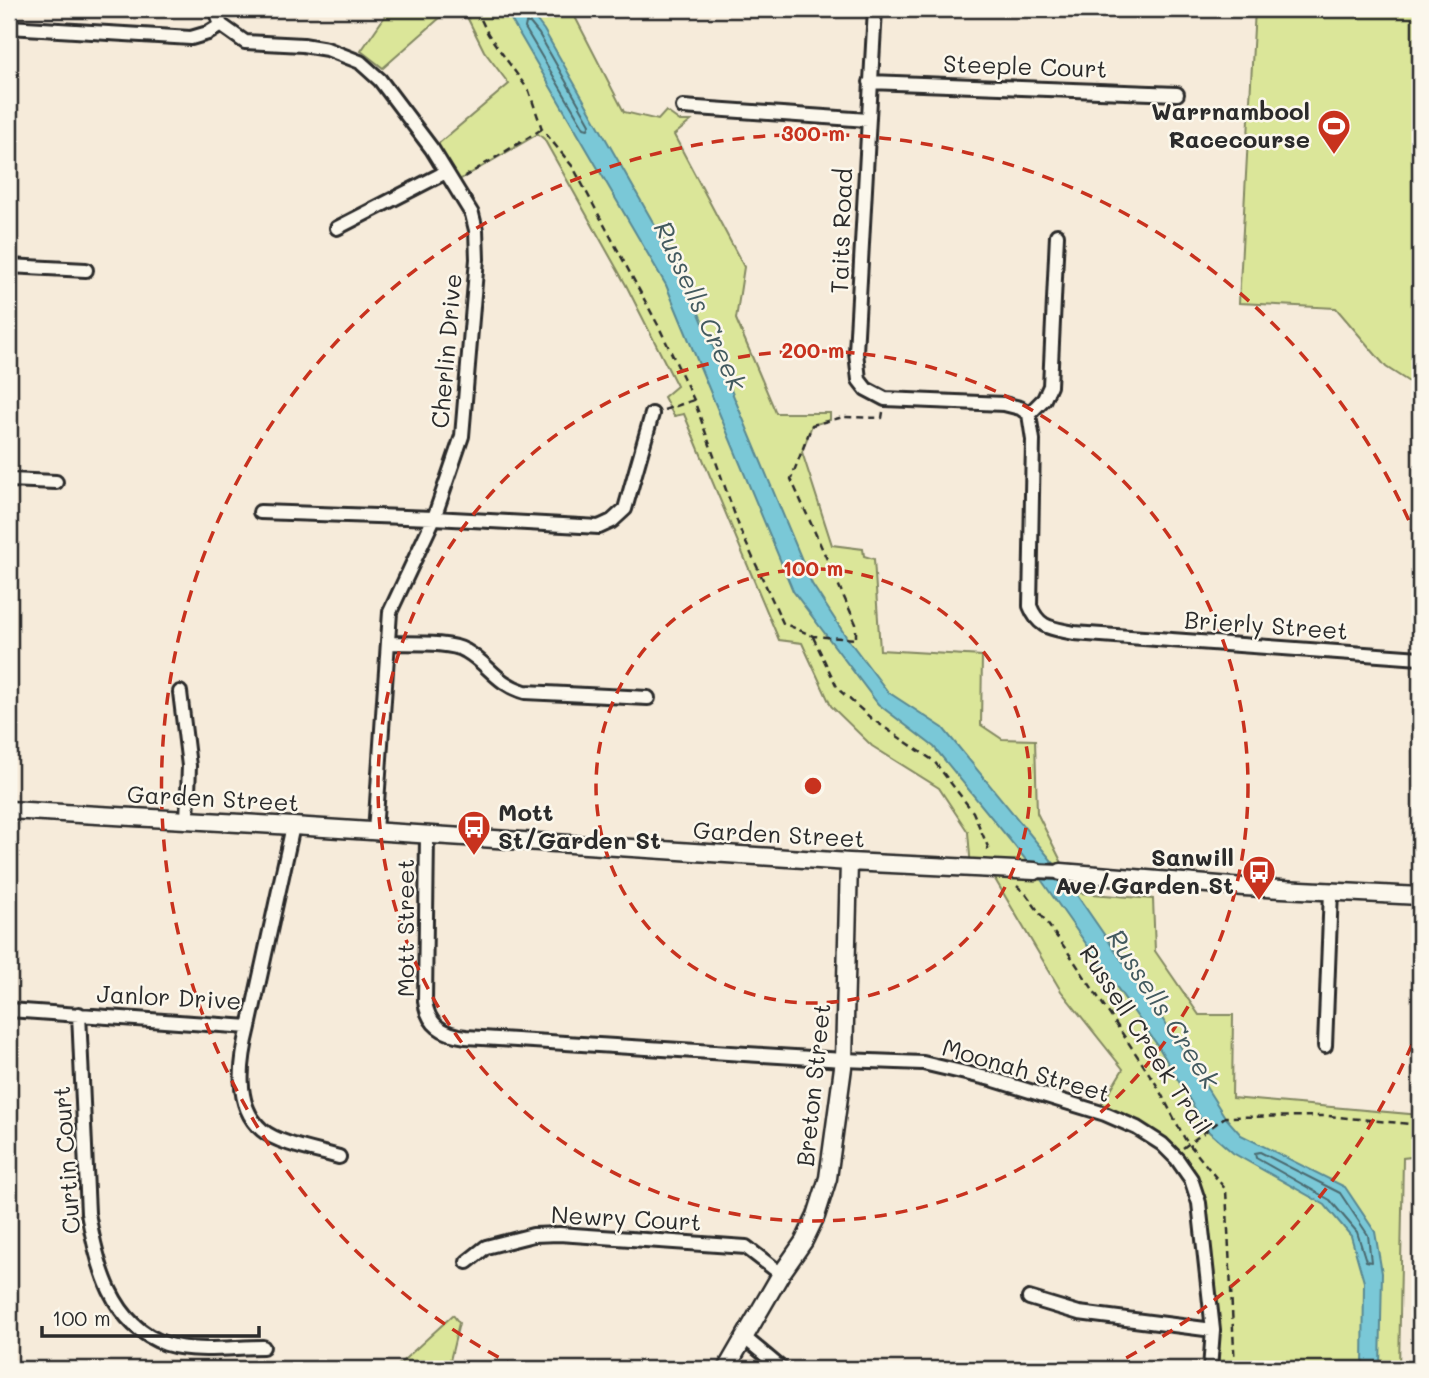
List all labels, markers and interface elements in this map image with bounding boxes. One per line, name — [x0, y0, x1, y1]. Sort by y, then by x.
street label: Steeple Court — [942, 47, 1108, 84]
place label: Warrnambool Racecourse — [1151, 95, 1310, 154]
sports icon: Warrnambool Racecourse — [1315, 107, 1353, 156]
text: 300 m — [781, 119, 845, 146]
street label: Taits Road — [823, 168, 858, 294]
water label: Russells Creek — [647, 215, 756, 397]
street label: Cherlin Drive — [423, 272, 468, 430]
text: 200 m — [782, 336, 844, 363]
text: 100 m — [783, 554, 843, 581]
street label: Brierly Street — [1183, 603, 1349, 646]
centre of rings — [801, 774, 825, 798]
street label: Garden Street — [126, 778, 300, 817]
place label: Mott St/Garden St — [498, 796, 661, 855]
bus stop icon: Mott St/Garden St — [455, 808, 493, 857]
street label: Garden Street — [692, 814, 866, 853]
place label: Sanwill Ave/Garden St — [1055, 841, 1234, 900]
bus stop icon: Sanwill Ave/Garden St — [1240, 853, 1278, 902]
street label: Mott Street — [389, 859, 420, 997]
water label: Russells Creek — [1100, 922, 1229, 1096]
street label: Russell Creek Trail — [1073, 939, 1219, 1140]
street label: Janlor Drive — [96, 977, 242, 1016]
street label: Breton Street — [789, 1002, 836, 1168]
street label: Moonah Street — [939, 1031, 1114, 1108]
street label: Curtin Court — [45, 1085, 86, 1235]
street label: Newry Court — [550, 1198, 702, 1237]
scale bar — [42, 1294, 259, 1338]
text: 100 m — [52, 1304, 111, 1331]

